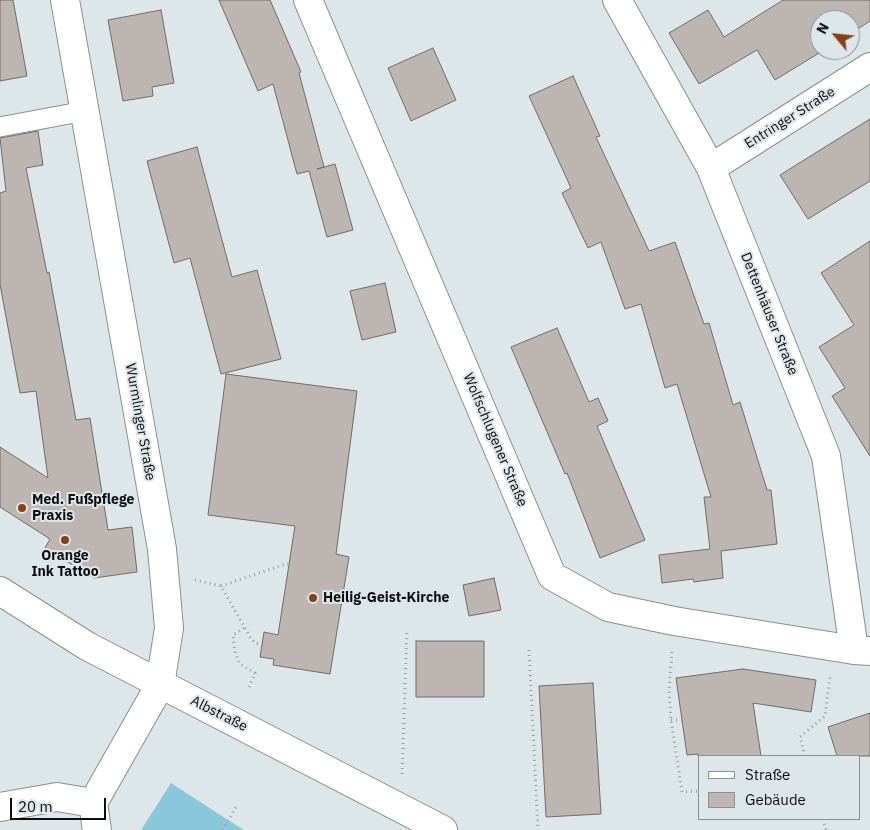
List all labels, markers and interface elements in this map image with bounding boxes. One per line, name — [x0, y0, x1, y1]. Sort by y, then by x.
north arrow — [810, 10, 860, 60]
text: N — [812, 20, 833, 37]
street label: Entringer Straße — [742, 84, 838, 152]
street label: Dettenhäuser Straße — [737, 250, 801, 378]
street label: Wurmlinger Straße — [121, 362, 159, 482]
street label: Wolfschlugener Straße — [459, 371, 531, 509]
place label: Med. Fußpflege Praxis — [32, 492, 134, 524]
marker: Med. Fußpflege Praxis — [16, 502, 28, 514]
marker: Orange Ink Tattoo — [59, 534, 71, 546]
place label: Orange Ink Tattoo — [31, 548, 99, 580]
place label: Heilig-Geist-Kirche — [323, 590, 449, 606]
marker: Heilig-Geist-Kirche — [307, 592, 319, 604]
street label: Albstraße — [188, 693, 250, 735]
legend — [698, 755, 860, 820]
text: Straße — [745, 765, 790, 784]
scale bar — [12, 788, 109, 820]
text: Gebäude — [745, 790, 806, 809]
text: 20 m — [18, 797, 53, 816]

